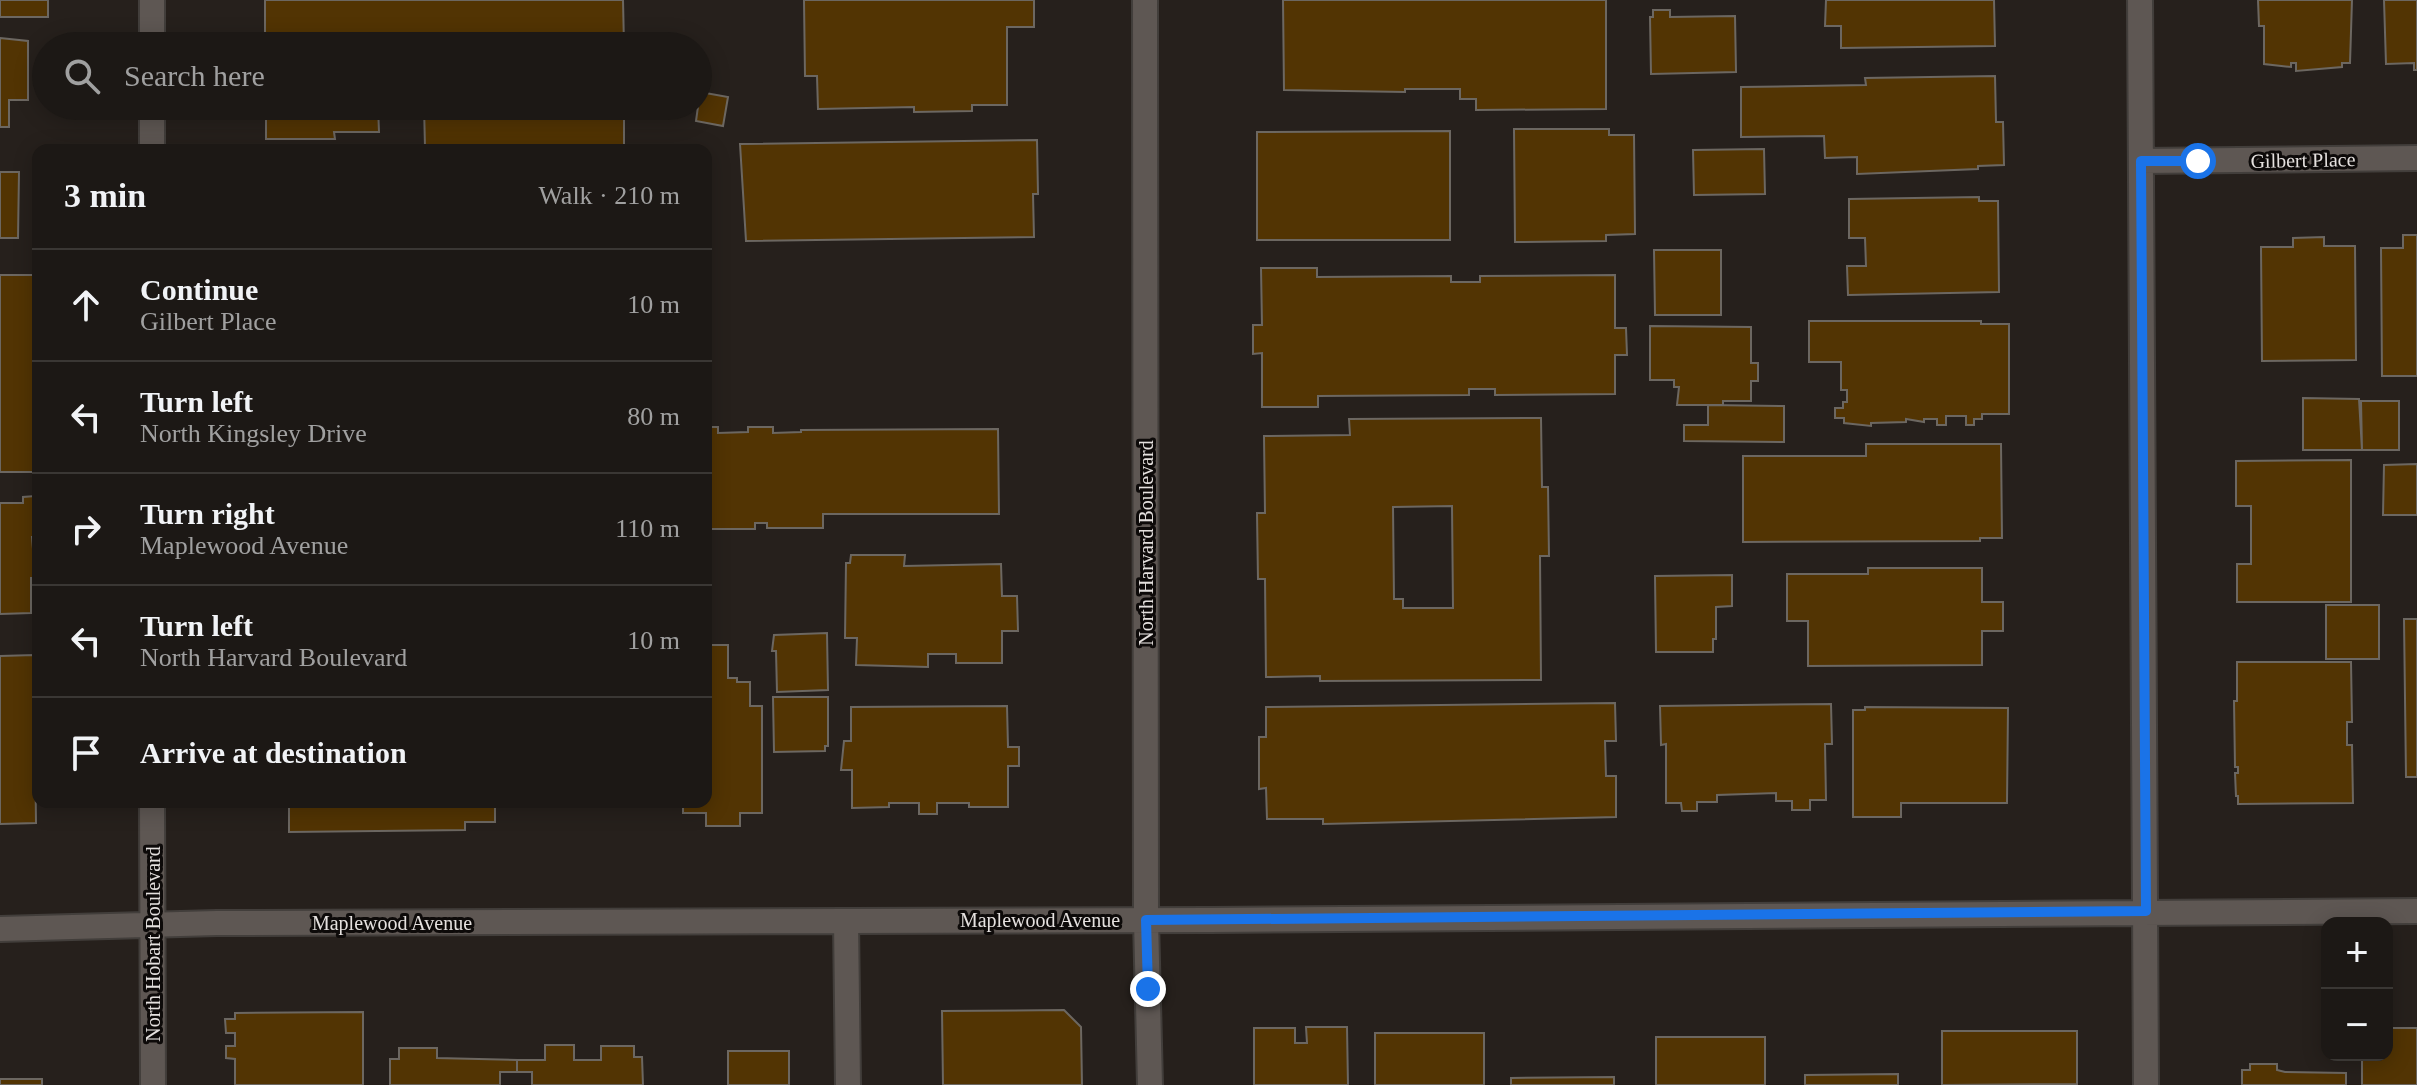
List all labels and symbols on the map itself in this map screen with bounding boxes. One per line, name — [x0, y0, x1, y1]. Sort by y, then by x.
route start — [2180, 143, 2216, 179]
street label: Gilbert Place — [2250, 148, 2356, 172]
street label: North Harvard Boulevard — [1135, 440, 1157, 646]
street label: North Hobart Boulevard — [142, 846, 164, 1042]
street label: Maplewood Avenue — [960, 909, 1120, 932]
street label: Maplewood Avenue — [312, 912, 472, 935]
route end — [1130, 971, 1166, 1007]

